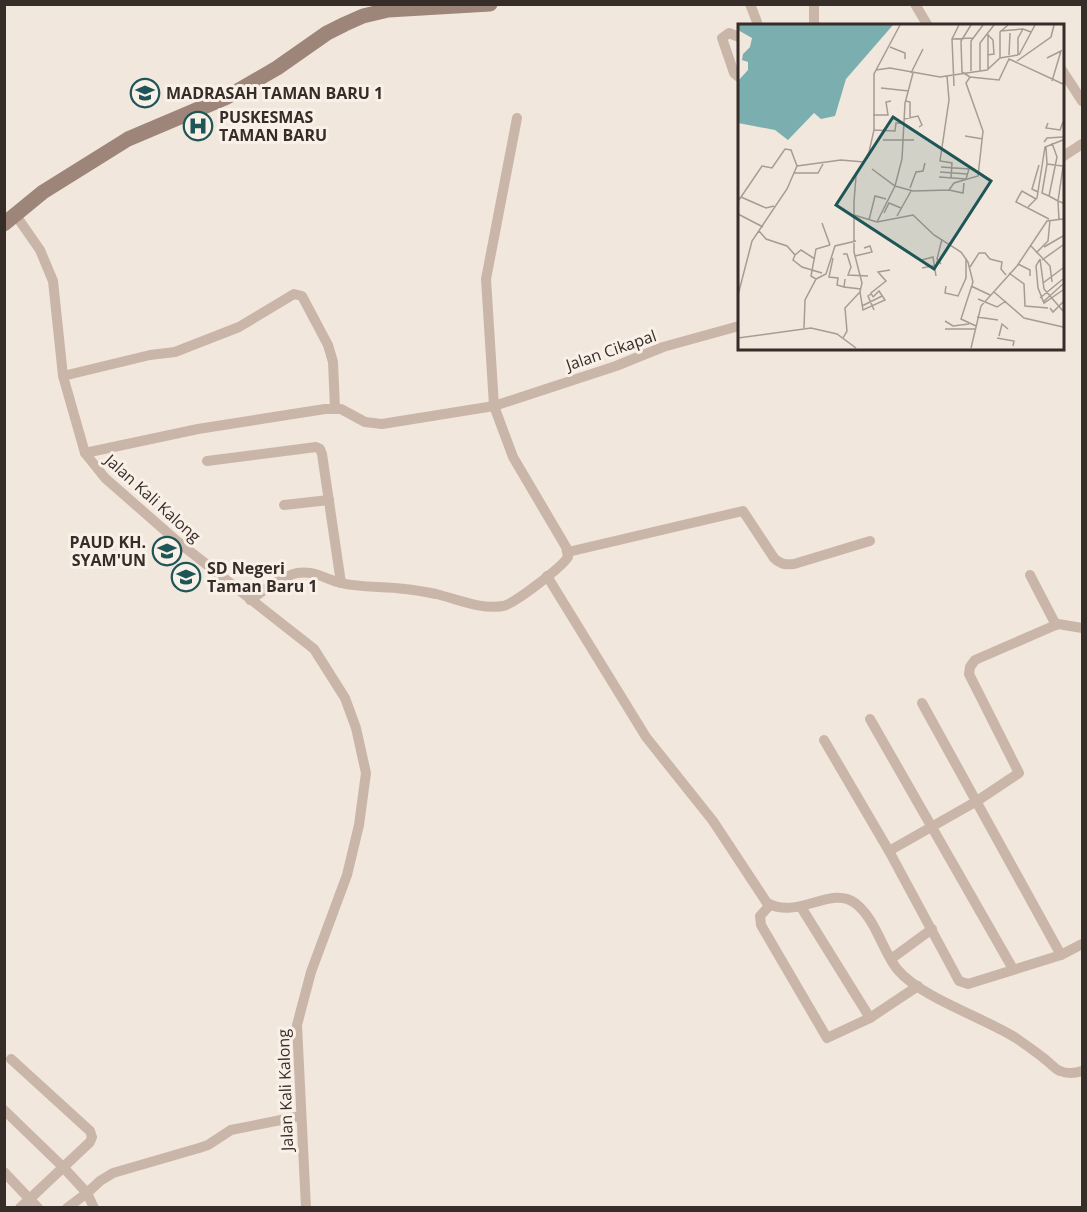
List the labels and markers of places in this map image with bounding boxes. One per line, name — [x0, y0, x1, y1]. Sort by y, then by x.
school or university icon: MADRASAH TAMAN BARU 1 — [129, 77, 161, 109]
place label: MADRASAH TAMAN BARU 1 — [166, 82, 383, 104]
place label: PUSKESMAS TAMAN BARU — [219, 106, 327, 146]
hospital icon: PUSKESMAS TAMAN BARU — [182, 110, 214, 142]
place label: PAUD KH. SYAM'UN — [69, 531, 146, 571]
school or university icon: PAUD KH. SYAM'UN — [151, 535, 183, 567]
place label: SD Negeri Taman Baru 1 — [207, 557, 317, 597]
school or university icon: SD Negeri Taman Baru 1 — [170, 561, 202, 593]

